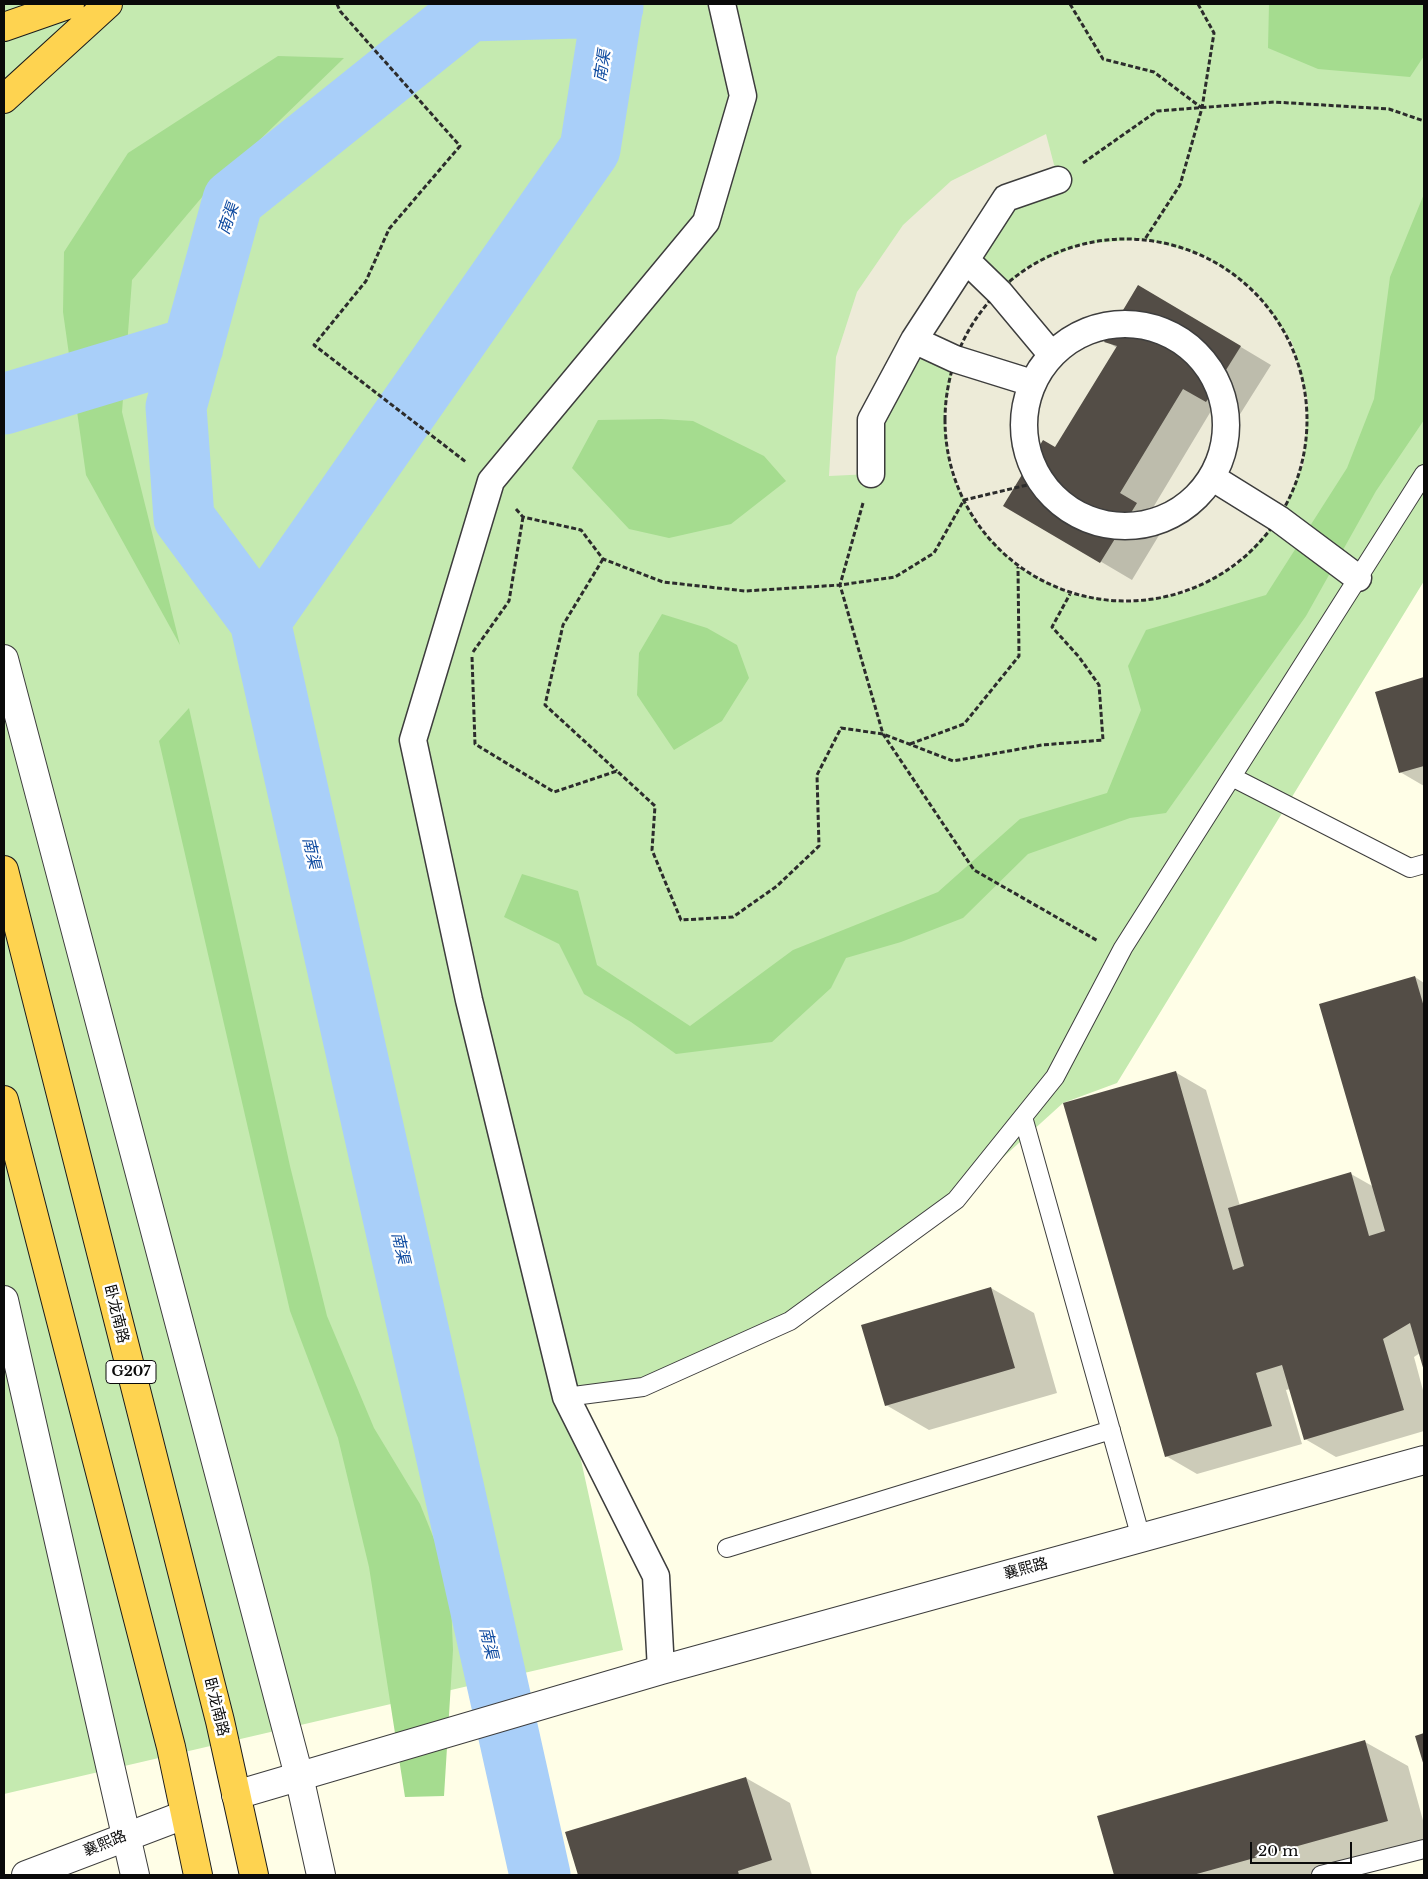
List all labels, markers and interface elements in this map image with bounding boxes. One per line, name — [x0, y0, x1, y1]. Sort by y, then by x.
water label: 南渠 — [591, 49, 615, 83]
water label: 南渠 — [215, 201, 243, 237]
water label: 南渠 — [298, 835, 324, 871]
water label: 南渠 — [387, 1230, 413, 1266]
street label: 卧龙南路 — [100, 1283, 132, 1345]
road number: G207 — [106, 1360, 156, 1384]
street label: 襄熙路 — [1002, 1554, 1050, 1584]
water label: 南渠 — [475, 1625, 501, 1661]
street label: 卧龙南路 — [200, 1676, 232, 1738]
street label: 襄熙路 — [81, 1827, 129, 1861]
scale bar — [1253, 1832, 1356, 1864]
text: 20 m — [1258, 1841, 1298, 1860]

